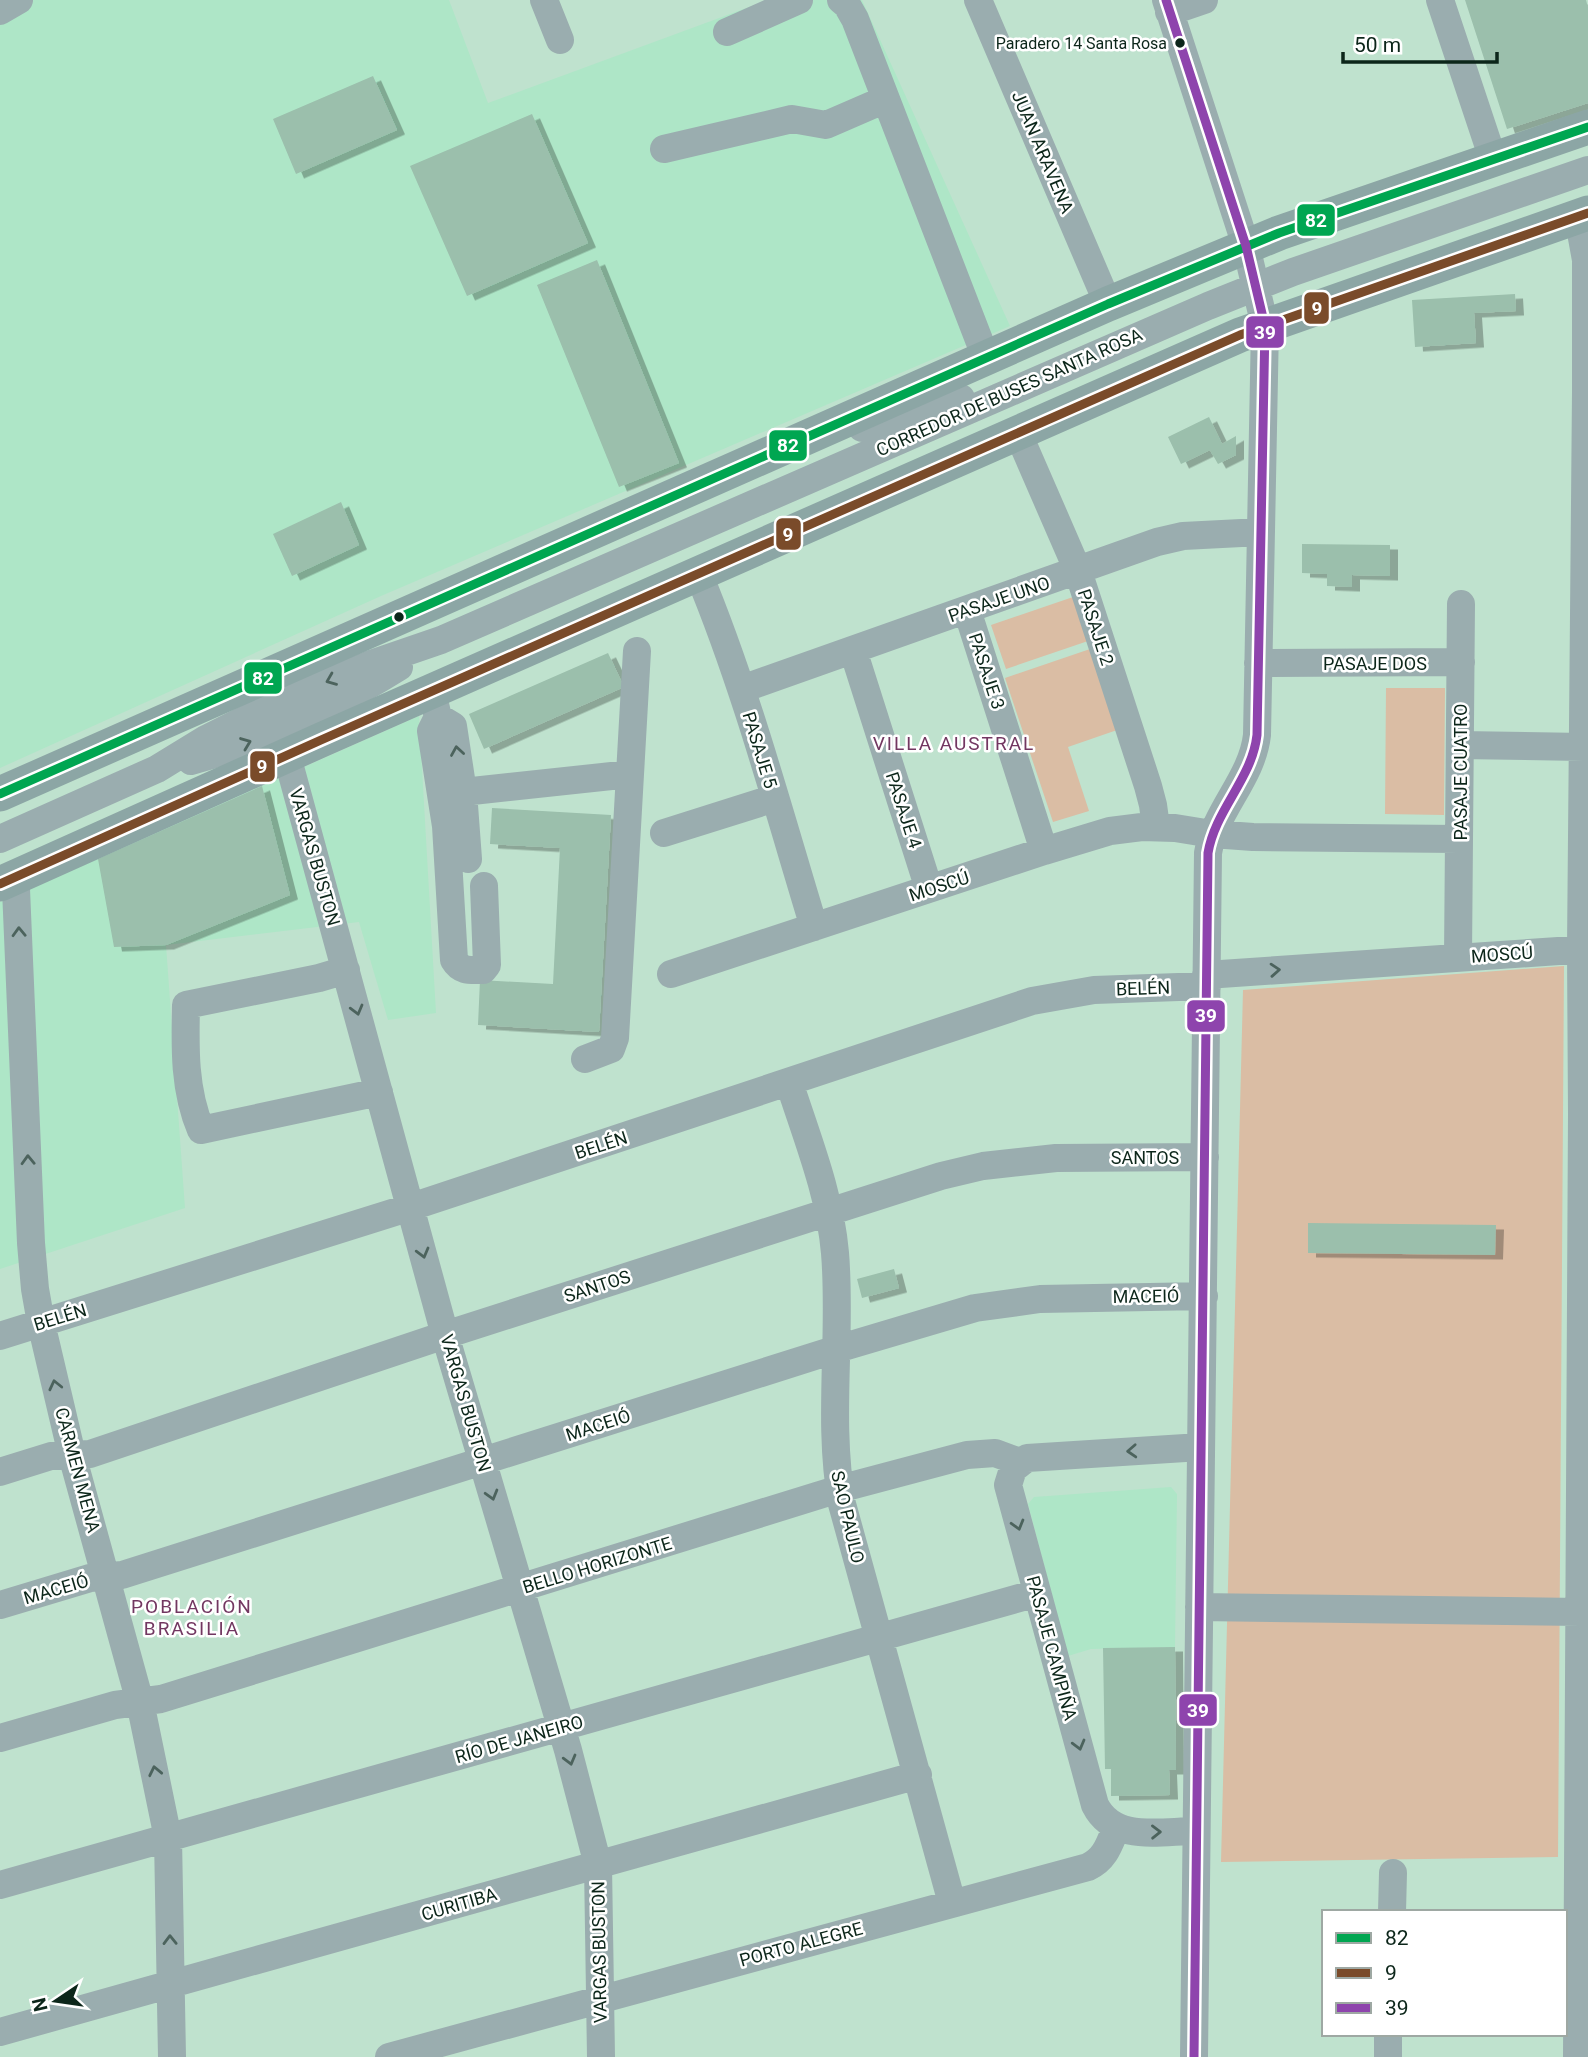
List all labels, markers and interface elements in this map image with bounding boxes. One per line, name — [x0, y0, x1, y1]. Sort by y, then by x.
scale bar — [1343, 21, 1497, 65]
text: 50 m — [1354, 33, 1401, 57]
place label: Paradero 14 Santa Rosa — [996, 34, 1167, 53]
marker: Paradero 14 Santa Rosa — [1173, 36, 1187, 50]
street label: JUAN ARAVENA — [1008, 88, 1078, 216]
line badge: 82 — [1296, 203, 1336, 237]
text: 82 — [1305, 209, 1327, 232]
line badge: 9 — [1303, 291, 1330, 325]
text: 9 — [1312, 297, 1322, 320]
line badge: 39 — [1245, 315, 1285, 349]
text: 39 — [1254, 321, 1276, 344]
street label: CORREDOR DE BUSES SANTA ROSA — [873, 324, 1145, 460]
line badge: 82 — [768, 429, 808, 462]
text: 82 — [777, 434, 799, 457]
line badge: 9 — [775, 517, 802, 551]
text: 9 — [783, 523, 793, 546]
street label: PASAJE UNO — [946, 572, 1052, 626]
street label: PASAJE 2 — [1074, 586, 1118, 668]
unlabelled marker — [392, 610, 406, 624]
street label: PASAJE 3 — [965, 630, 1009, 712]
street label: PASAJE DOS — [1323, 653, 1427, 674]
line badge: 82 — [243, 661, 283, 695]
text: 82 — [252, 667, 274, 690]
one-way arrow — [325, 671, 337, 685]
street label: PASAJE CUATRO — [1450, 704, 1471, 840]
street label: PASAJE 5 — [738, 709, 782, 791]
district label: VILLA AUSTRAL — [873, 732, 1035, 755]
one-way arrow — [240, 737, 252, 751]
one-way arrow — [450, 745, 465, 756]
line badge: 9 — [249, 750, 276, 783]
text: 9 — [257, 755, 267, 778]
street label: PASAJE 4 — [882, 769, 926, 851]
street label: VARGAS BUSTON — [285, 786, 345, 928]
street label: MOSCÚ — [906, 866, 972, 906]
one-way arrow — [11, 926, 26, 937]
street label: MOSCÚ — [1470, 941, 1534, 967]
one-way arrow — [1269, 963, 1280, 978]
street label: BELÉN — [1116, 977, 1170, 999]
line badge: 39 — [1186, 999, 1226, 1033]
one-way arrow — [349, 1004, 363, 1016]
text: 39 — [1195, 1004, 1217, 1027]
street label: BELÉN — [572, 1127, 630, 1163]
street label: SANTOS — [1111, 1147, 1180, 1168]
one-way arrow — [20, 1154, 35, 1165]
one-way arrow — [415, 1247, 429, 1259]
street label: SANTOS — [561, 1265, 633, 1307]
street label: MACEIÓ — [1112, 1285, 1180, 1307]
street label: BELÉN — [31, 1299, 89, 1335]
street label: VARGAS BUSTON — [436, 1332, 496, 1474]
one-way arrow — [49, 1379, 63, 1391]
street label: CARMEN MENA — [51, 1405, 105, 1535]
street label: MACEIÓ — [563, 1405, 633, 1445]
one-way arrow — [1127, 1443, 1138, 1458]
street label: SAO PAULO — [827, 1469, 869, 1565]
one-way arrow — [484, 1489, 499, 1501]
one-way arrow — [1009, 1519, 1024, 1531]
street label: BELLO HORIZONTE — [520, 1532, 674, 1598]
street label: MACEIÓ — [21, 1570, 91, 1608]
street label: PASAJE CAMPIÑA — [1023, 1573, 1082, 1723]
district label: POBLACIÓN BRASILIA — [131, 1595, 253, 1640]
line badge: 39 — [1178, 1693, 1218, 1727]
text: 39 — [1187, 1699, 1209, 1722]
street label: RÍO DE JANEIRO — [453, 1711, 585, 1767]
one-way arrow — [1071, 1738, 1085, 1750]
one-way arrow — [562, 1754, 576, 1766]
one-way arrow — [148, 1765, 163, 1777]
one-way arrow — [1151, 1824, 1162, 1840]
street label: VARGAS BUSTON — [587, 1881, 611, 2023]
street label: CURITIBA — [419, 1883, 499, 1925]
legend — [1322, 1910, 1567, 2036]
street label: PORTO ALEGRE — [737, 1917, 865, 1971]
text: 82 — [1385, 1926, 1409, 1950]
one-way arrow — [162, 1934, 178, 1945]
text: 9 — [1385, 1961, 1397, 1985]
north arrow — [21, 1966, 91, 2036]
text: N — [27, 1996, 53, 2014]
text: 39 — [1385, 1996, 1409, 2020]

